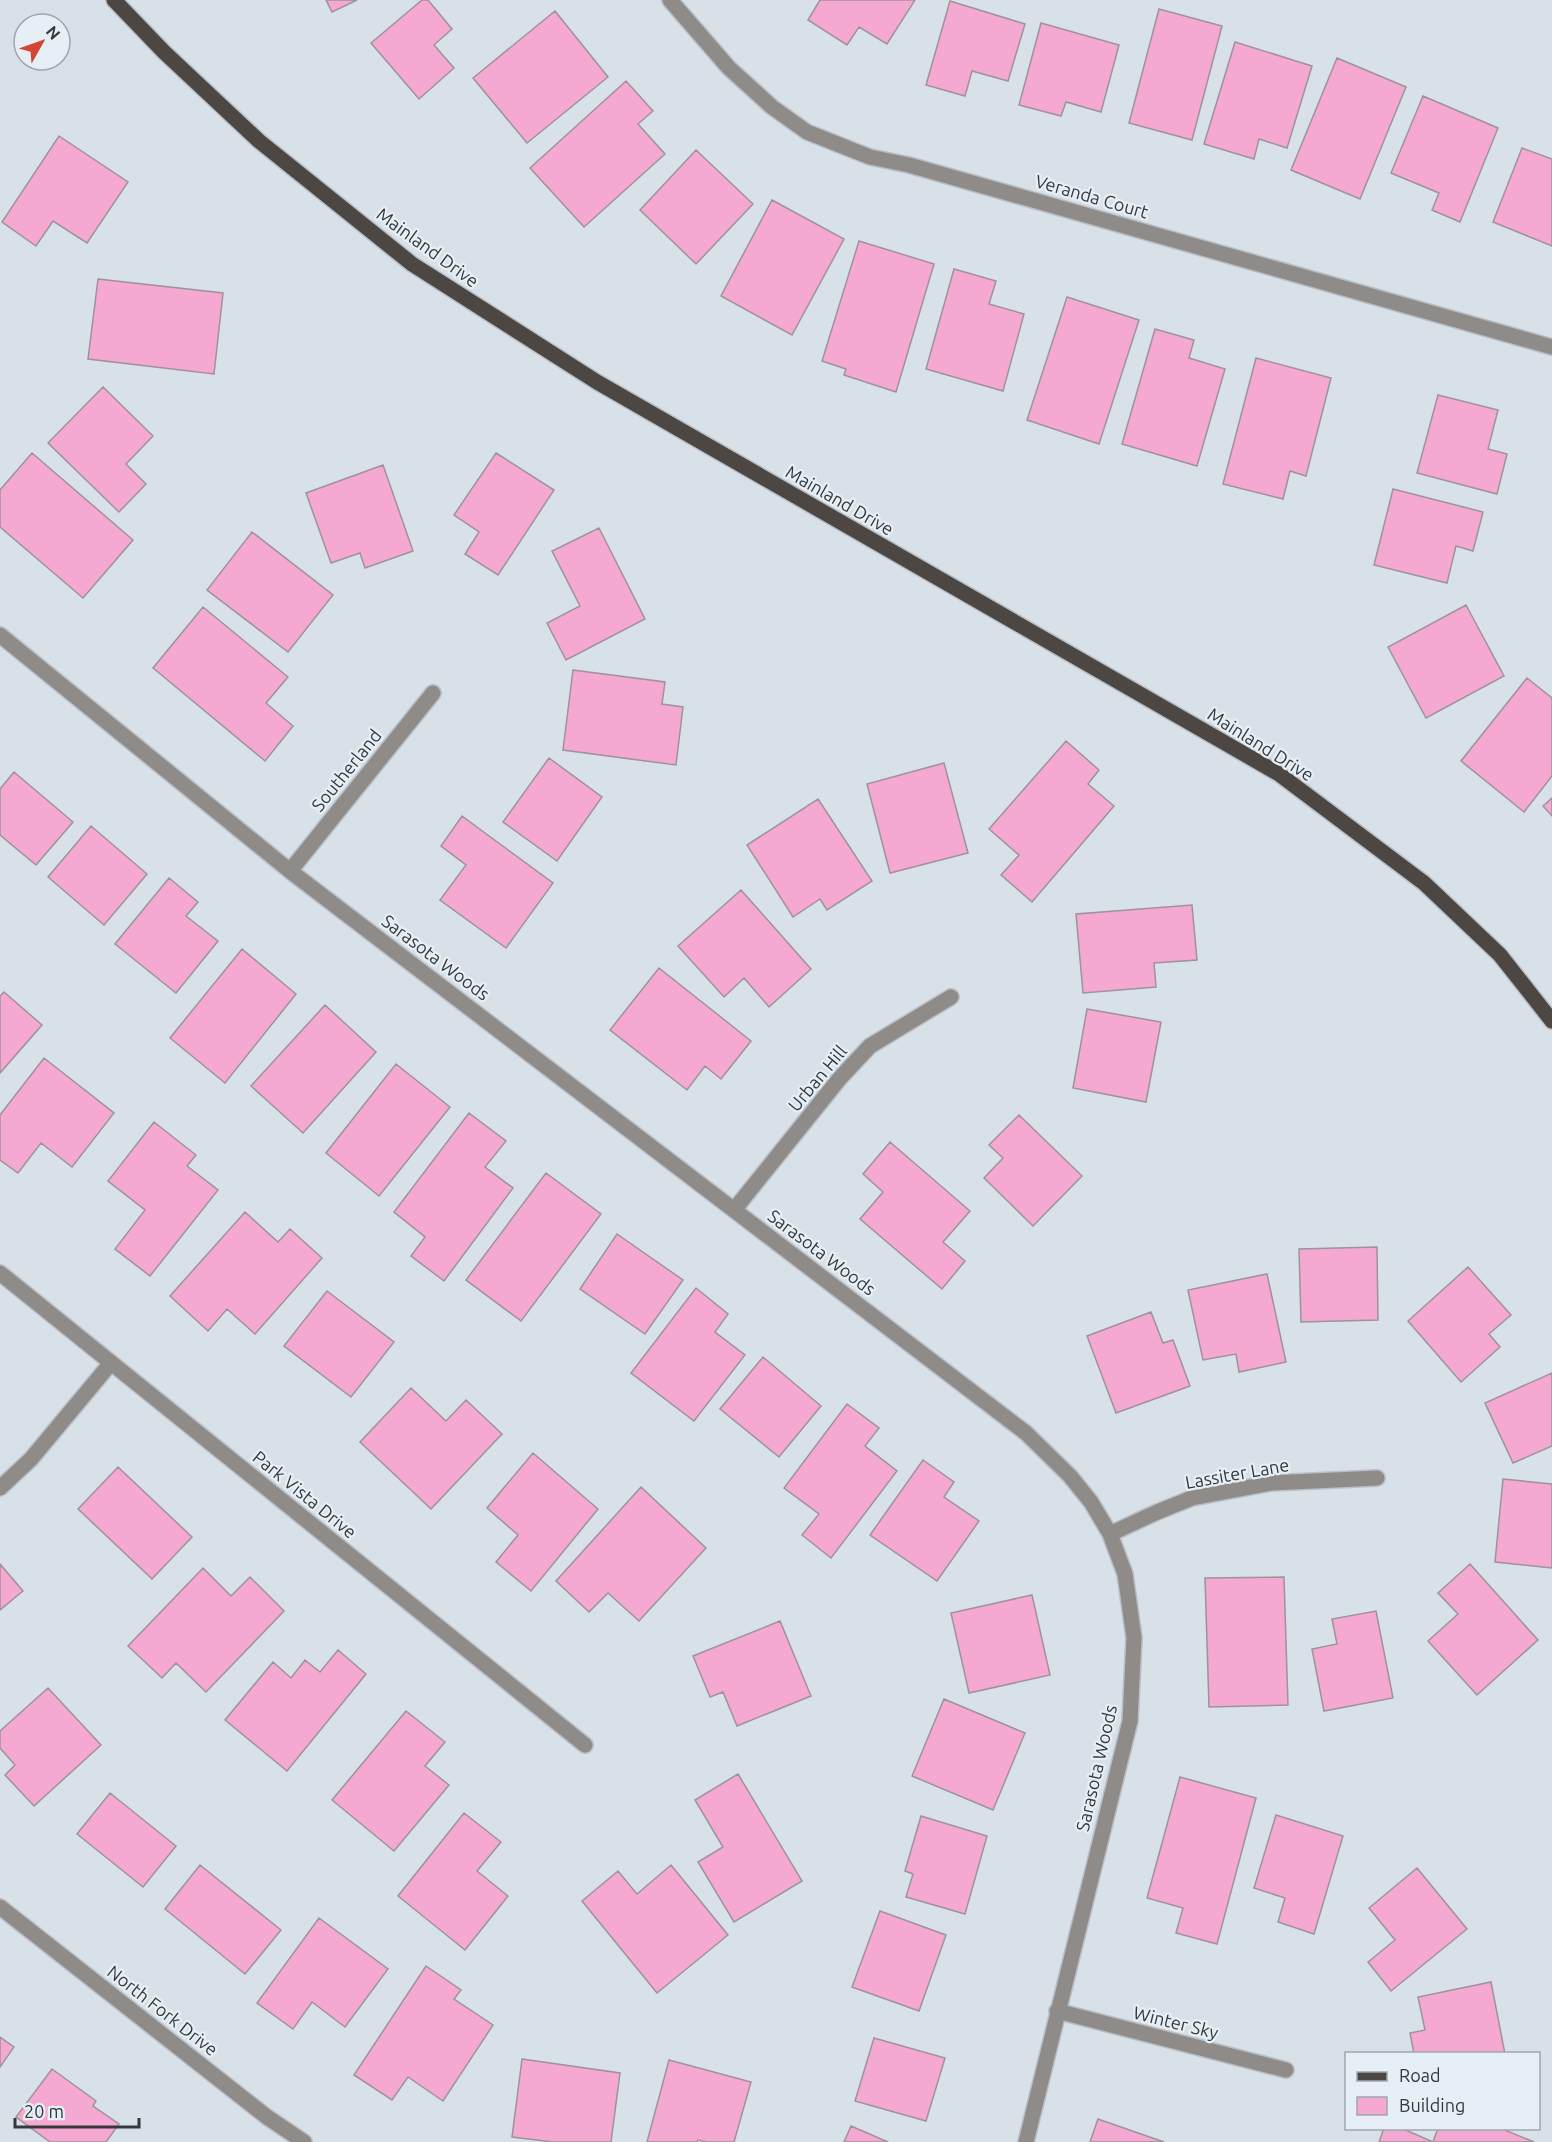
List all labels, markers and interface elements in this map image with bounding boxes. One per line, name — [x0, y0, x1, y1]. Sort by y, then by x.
north arrow — [12, 12, 72, 72]
text: N — [43, 22, 64, 43]
street label: Veranda Court — [1033, 170, 1151, 222]
street label: Mainland Drive — [373, 203, 483, 291]
street label: Mainland Drive — [783, 461, 897, 539]
street label: Mainland Drive — [1204, 703, 1318, 785]
street label: Southerland — [307, 725, 385, 815]
street label: Sarasota Woods — [378, 910, 494, 1004]
street label: Urban Hill — [784, 1041, 850, 1115]
street label: Sarasota Woods — [764, 1205, 880, 1299]
street label: Park Vista Drive — [249, 1446, 361, 1542]
street label: Lassiter Lane — [1184, 1454, 1290, 1492]
street label: Sarasota Woods — [1072, 1703, 1120, 1833]
street label: North Fork Drive — [104, 1961, 222, 2059]
street label: Winter Sky — [1131, 2002, 1221, 2042]
legend — [1345, 2052, 1540, 2130]
text: Road — [1399, 2065, 1441, 2085]
scale bar — [15, 2091, 140, 2129]
text: Building — [1399, 2095, 1465, 2115]
text: 20 m — [24, 2101, 64, 2121]

